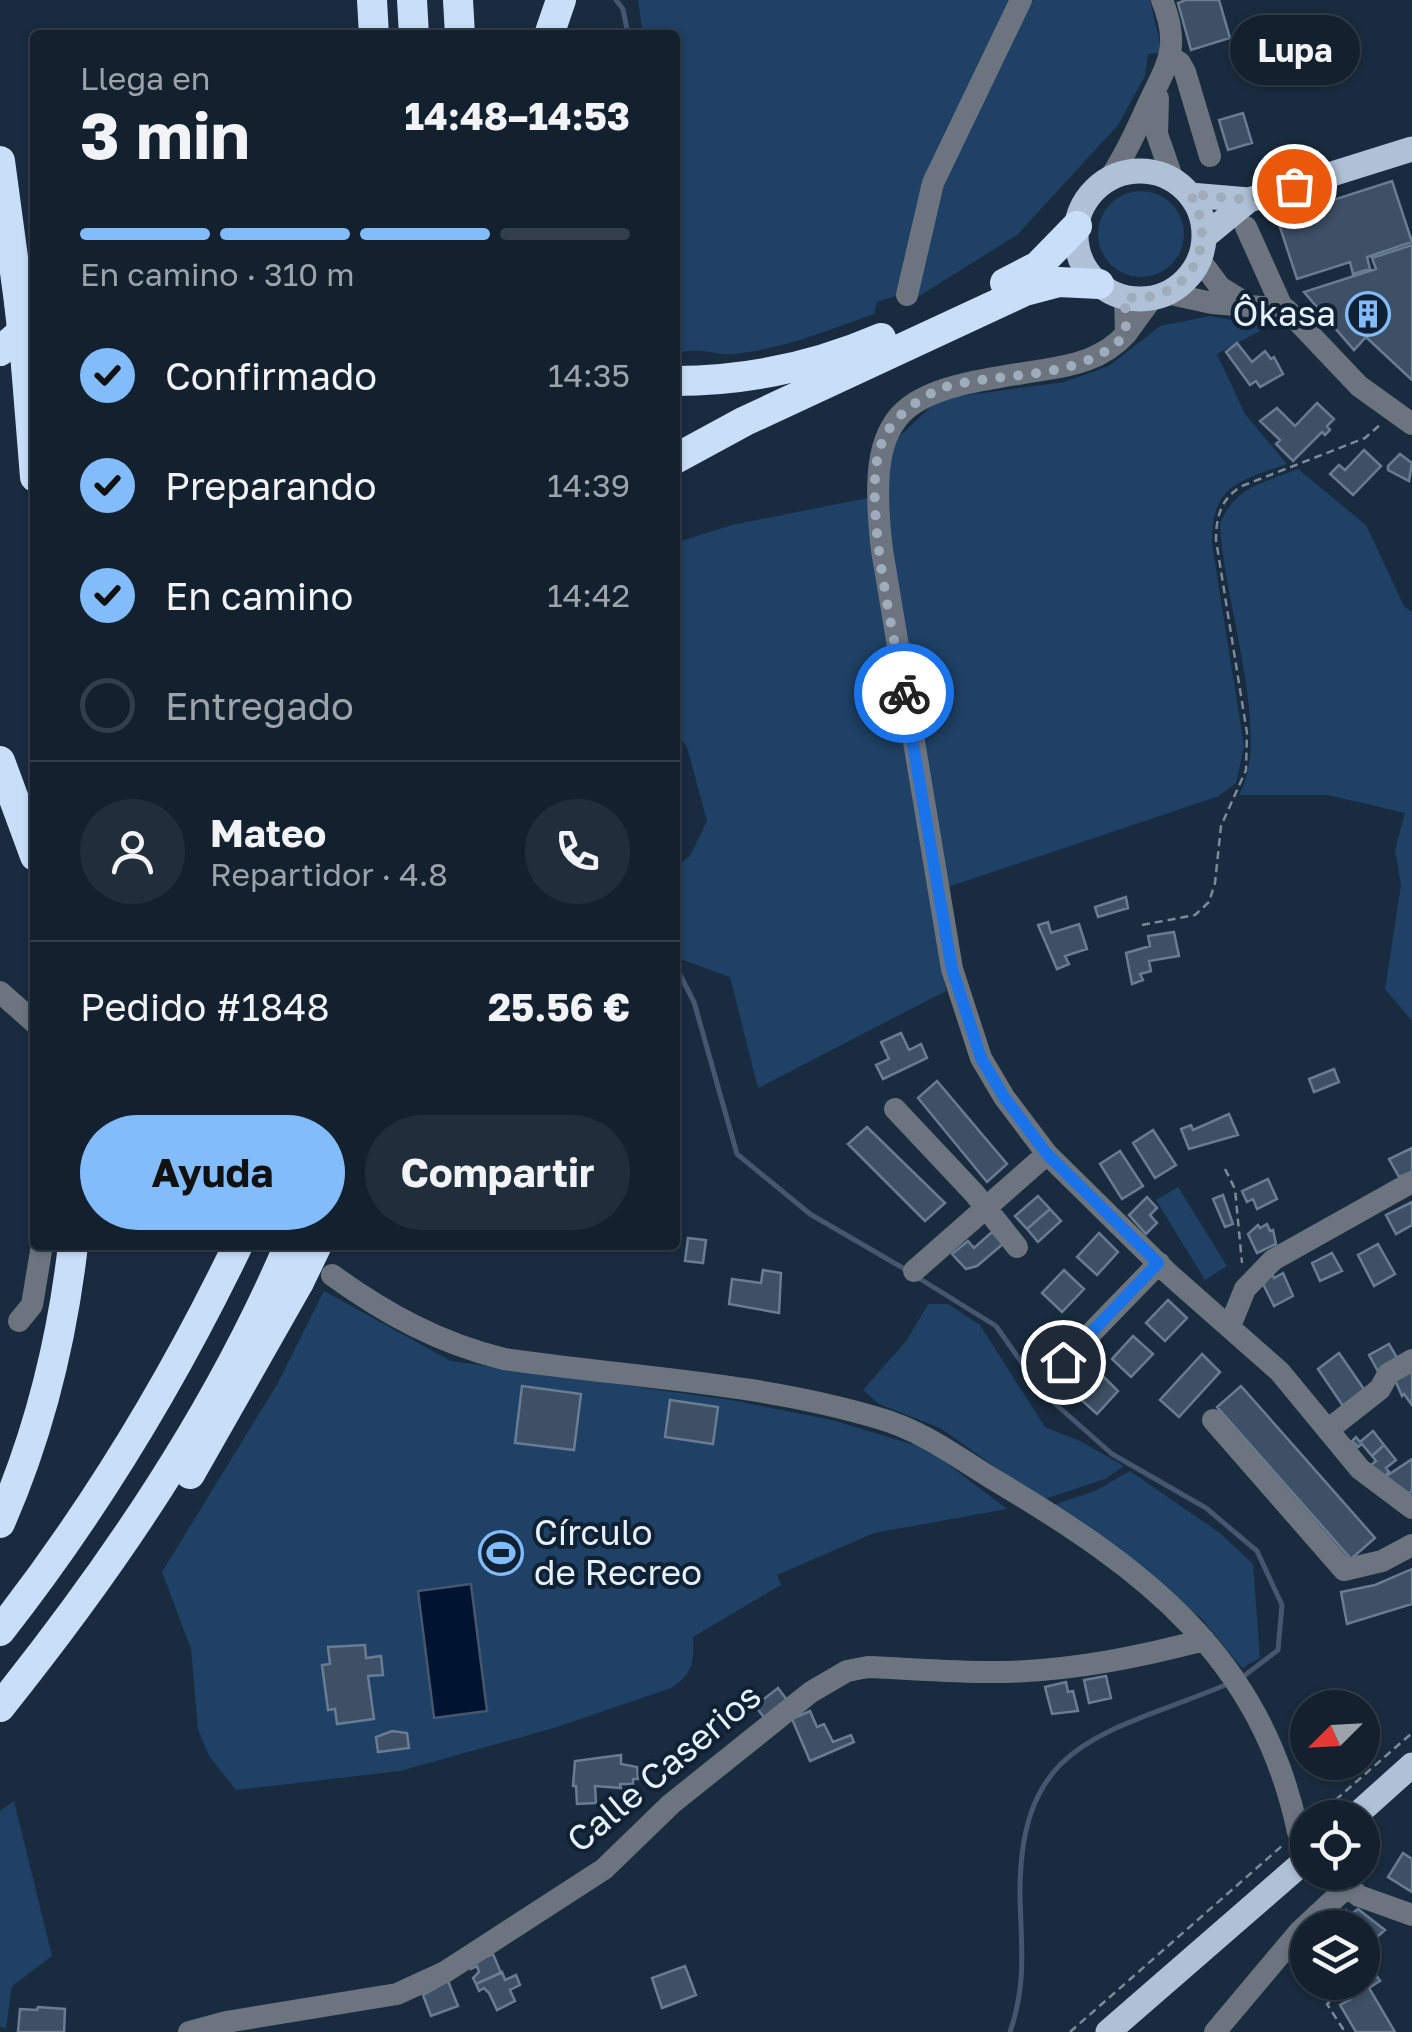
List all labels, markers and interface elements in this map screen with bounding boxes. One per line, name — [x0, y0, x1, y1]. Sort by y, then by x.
callout: Lupa — [1229, 16, 1359, 86]
text: Lupa — [1257, 31, 1333, 69]
text: Llega en — [80, 59, 210, 97]
text: 14:48–14:53 — [404, 93, 630, 138]
text: 3 min — [80, 95, 250, 173]
pin — [1252, 144, 1337, 229]
icon: bag — [1267, 159, 1322, 214]
text: En camino · 310 m — [80, 255, 355, 293]
building icon: Ôkasa — [1345, 291, 1391, 337]
place label: Ôkasa — [1233, 292, 1336, 334]
icon: check — [80, 348, 135, 403]
text: Confirmado — [165, 353, 377, 398]
text: 14:35 — [548, 356, 630, 394]
icon: check — [80, 458, 135, 513]
text: Preparando — [165, 463, 377, 508]
text: 14:39 — [547, 466, 630, 504]
icon: check — [80, 568, 135, 623]
text: En camino — [165, 573, 353, 618]
text: 14:42 — [547, 576, 630, 614]
courier — [854, 643, 954, 743]
icon: bike — [877, 666, 932, 721]
text: Entregado — [165, 683, 354, 728]
button: person — [80, 799, 185, 904]
button: phone — [525, 799, 630, 904]
text: Mateo — [210, 810, 326, 855]
text: Repartidor · 4.8 — [210, 855, 448, 893]
text: Pedido #1848 — [80, 984, 330, 1029]
text: 25.56 € — [488, 984, 630, 1029]
button: Ayuda — [80, 1115, 345, 1230]
button: Compartir — [365, 1115, 630, 1230]
pin — [1021, 1320, 1106, 1405]
icon: home — [1036, 1335, 1091, 1390]
place label: Círculo de Recreo — [534, 1511, 702, 1593]
sports icon: Círculo de Recreo — [478, 1530, 524, 1576]
street label: Calle Caserios — [558, 1674, 769, 1860]
north arrow — [1290, 1690, 1380, 1780]
map controls — [1290, 1690, 1380, 2000]
button: locate — [1290, 1800, 1380, 1890]
button: layers — [1290, 1910, 1380, 2000]

